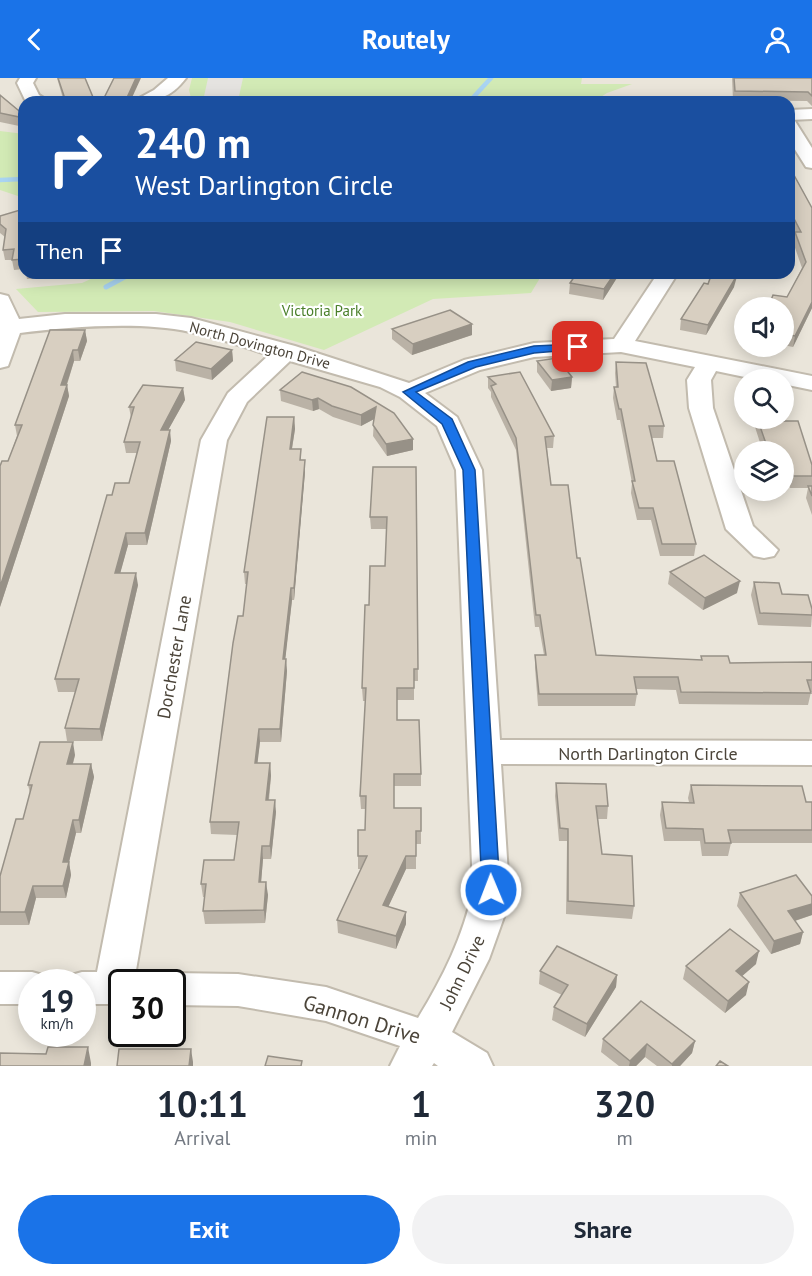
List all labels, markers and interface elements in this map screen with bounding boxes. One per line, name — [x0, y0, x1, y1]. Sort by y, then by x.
text: Routely — [362, 22, 450, 56]
icon: back — [18, 23, 51, 56]
icon: person — [761, 23, 794, 56]
text: 240 m — [135, 115, 251, 170]
icon: right — [36, 120, 114, 198]
text: West Darlington Circle — [135, 168, 393, 202]
icon: arrive — [95, 234, 128, 267]
text: Then — [36, 237, 83, 265]
map controls — [734, 297, 794, 501]
button: sound — [734, 297, 794, 357]
park label: Victoria Park — [281, 301, 363, 320]
street label: North Dovington Drive — [188, 317, 332, 373]
pin — [552, 321, 603, 372]
icon: arrive — [561, 330, 594, 363]
button: search — [734, 369, 794, 429]
button: layers — [734, 441, 794, 501]
street label: Dorchester Lane — [152, 593, 196, 721]
street label: North Darlington Circle — [558, 742, 738, 765]
position arrow — [459, 858, 523, 922]
street label: John Drive — [434, 931, 490, 1014]
speed limit sign: 30 — [108, 969, 186, 1047]
text: 19 — [40, 981, 74, 1020]
street label: Gannon Drive — [300, 988, 424, 1050]
text: km/h — [41, 1014, 73, 1033]
text: 10:11 — [157, 1080, 248, 1127]
text: 1 — [411, 1080, 431, 1127]
text: 320 — [594, 1080, 655, 1127]
text: Arrival — [174, 1125, 230, 1151]
text: min — [405, 1125, 437, 1151]
text: m — [617, 1125, 633, 1151]
button: Exit — [18, 1195, 400, 1264]
button: Share — [412, 1195, 794, 1264]

